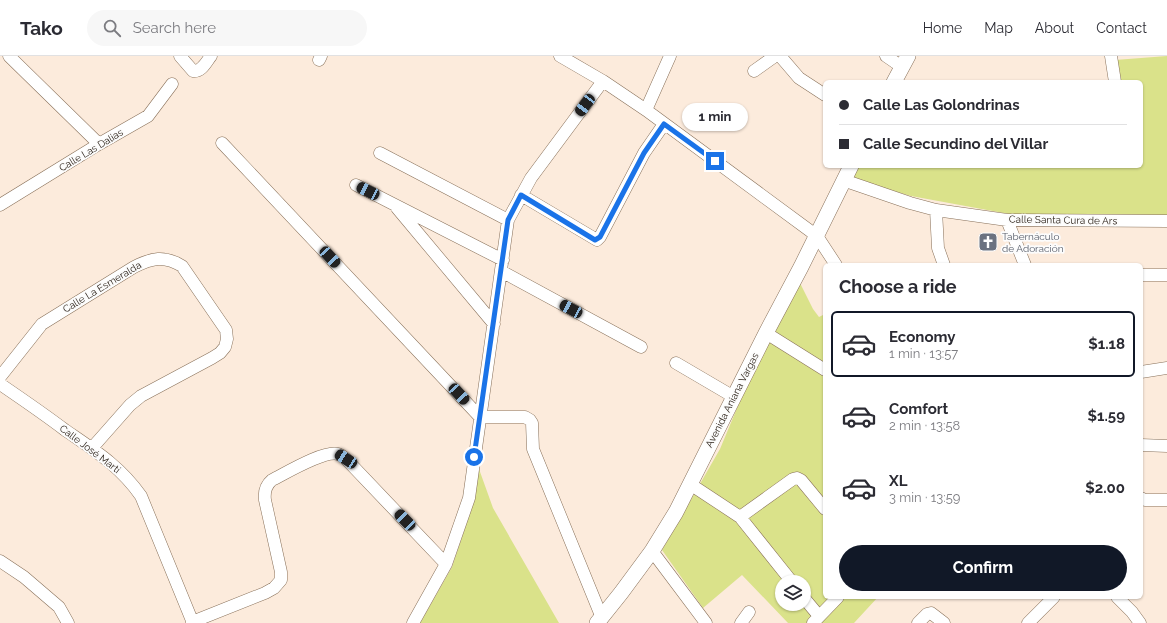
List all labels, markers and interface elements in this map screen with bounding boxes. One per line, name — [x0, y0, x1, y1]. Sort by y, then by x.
search box — [87, 10, 367, 46]
text: Tako — [20, 17, 63, 39]
icon: search — [101, 17, 123, 39]
text: Search here — [133, 19, 216, 37]
text: Home — [923, 20, 962, 36]
text: Map — [984, 20, 1013, 36]
text: About — [1035, 20, 1074, 36]
text: Contact — [1096, 20, 1147, 36]
car — [573, 92, 597, 118]
text: Calle Las Golondrinas — [863, 96, 1020, 114]
callout: 1 min — [682, 103, 748, 131]
text: 1 min — [699, 109, 731, 124]
street label: Calle Las Dalias — [57, 127, 125, 173]
text: Calle Secundino del Villar — [863, 135, 1048, 153]
route end — [706, 152, 724, 170]
car — [355, 180, 381, 202]
street label: Calle Santa Cura de Ars — [1009, 214, 1118, 226]
church icon: Tabernáculo de Adoración — [977, 231, 999, 253]
place label: Tabernáculo de Adoración — [1002, 231, 1064, 254]
car — [317, 244, 343, 270]
street label: Calle La Esmeralda — [61, 259, 143, 315]
text: Choose a ride — [839, 276, 957, 297]
car — [558, 298, 584, 320]
icon: car — [841, 326, 877, 362]
text: Economy — [889, 328, 956, 346]
text: $1.18 — [1088, 335, 1125, 353]
text: 1 min · 13:57 — [889, 346, 958, 361]
street label: Avenida Aniana Vargas — [703, 351, 761, 449]
car — [446, 381, 472, 407]
icon: car — [841, 398, 877, 434]
text: Comfort — [889, 400, 948, 418]
text: $1.59 — [1088, 407, 1125, 425]
text: 2 min · 13:58 — [889, 418, 960, 433]
street label: Calle José Martí — [58, 423, 123, 476]
car — [333, 447, 359, 471]
route start — [465, 448, 483, 466]
icon: car — [841, 470, 877, 506]
text: XL — [889, 472, 907, 490]
text: $2.00 — [1085, 479, 1125, 497]
text: 3 min · 13:59 — [889, 490, 960, 505]
car — [392, 507, 418, 533]
button: Confirm — [839, 545, 1127, 591]
map controls — [775, 575, 811, 611]
button: layers — [775, 575, 811, 611]

